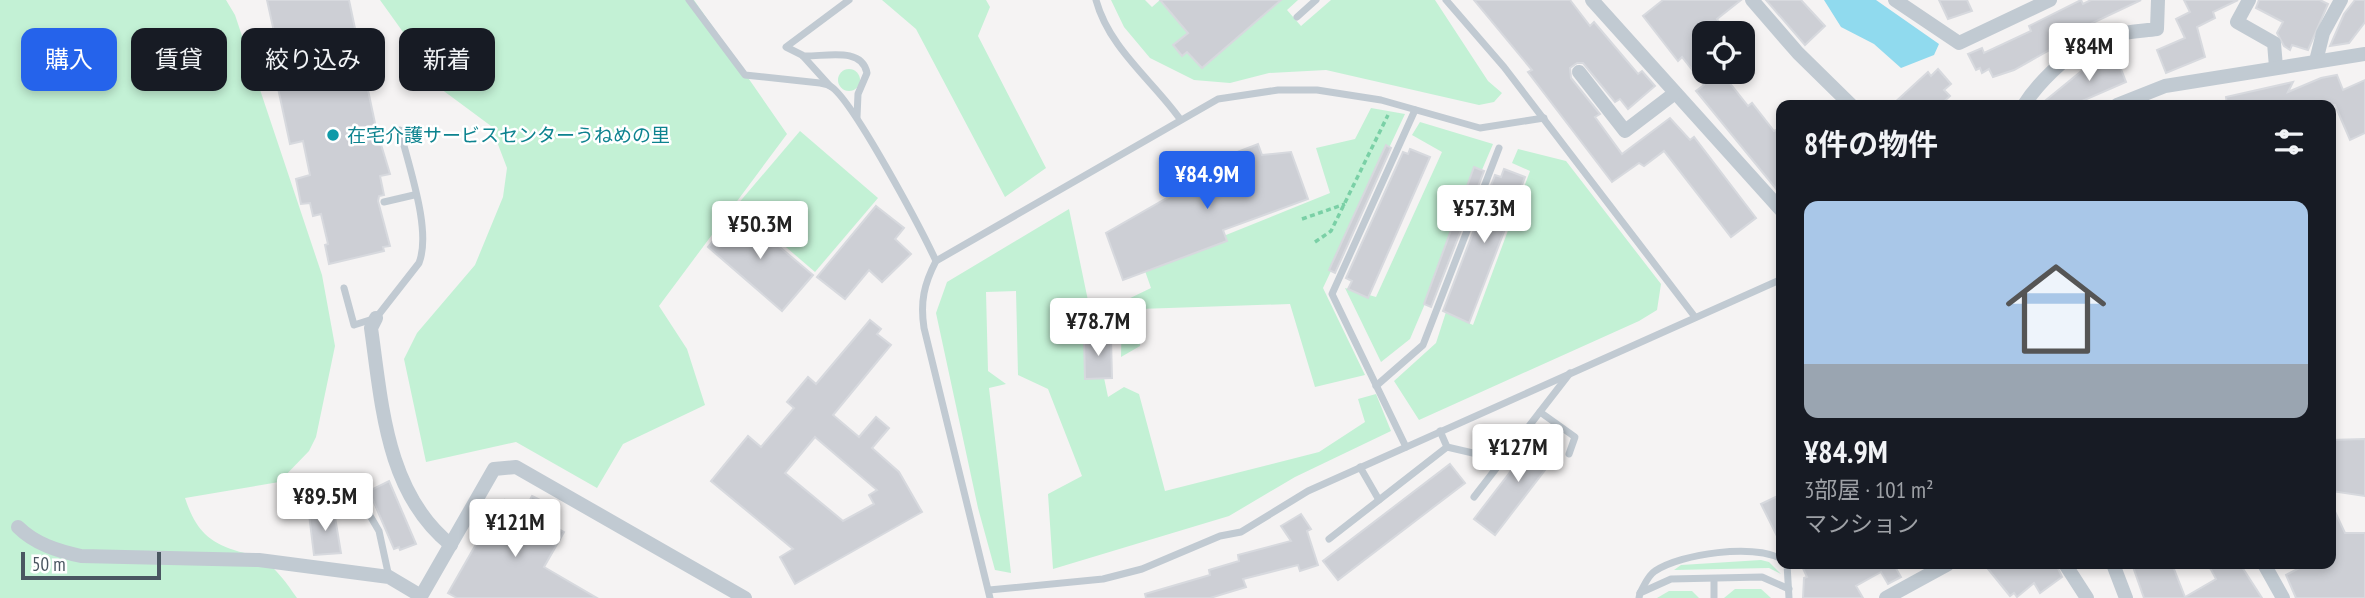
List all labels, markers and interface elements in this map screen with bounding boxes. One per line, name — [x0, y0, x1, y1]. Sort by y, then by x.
map controls — [1692, 21, 1755, 84]
button: locate — [1692, 21, 1755, 84]
pin: ¥84M — [2048, 24, 2130, 83]
chip: 購入 — [21, 28, 117, 91]
chip: 賃貸 — [131, 28, 227, 91]
chip: 絞り込み — [241, 28, 385, 91]
chip: 新着 — [399, 28, 495, 91]
text: ¥84M — [2065, 31, 2113, 60]
place label: 在宅介護サービスセンターうねめの里 — [347, 123, 670, 147]
icon: filters — [2270, 123, 2308, 161]
text: 8件の物件 — [1804, 124, 1938, 163]
marker: 在宅介護サービスセンターうねめの里 — [325, 127, 341, 143]
pin: ¥84.9M — [1150, 152, 1264, 211]
text: ¥84.9M — [1175, 159, 1239, 188]
pin: ¥57.3M — [1427, 186, 1541, 245]
text: ¥57.3M — [1453, 193, 1515, 222]
pin: ¥50.3M — [703, 202, 817, 261]
text: ¥50.3M — [728, 209, 792, 238]
icon: home — [1993, 246, 2119, 372]
pin: ¥78.7M — [1041, 298, 1155, 358]
text: ¥78.7M — [1066, 306, 1130, 335]
pin: ¥127M — [1469, 424, 1567, 484]
text: ¥127M — [1488, 432, 1548, 461]
text: ¥84.9M — [1804, 432, 1888, 471]
pin: ¥89.5M — [268, 474, 382, 533]
text: 3部屋 · 101 m² — [1804, 475, 1934, 504]
text: ¥89.5M — [293, 481, 357, 510]
pin: ¥121M — [466, 500, 564, 559]
text: ¥121M — [485, 507, 545, 536]
text: マンション — [1804, 509, 1919, 538]
scale bar — [21, 549, 161, 581]
text: 50 m — [32, 552, 66, 576]

